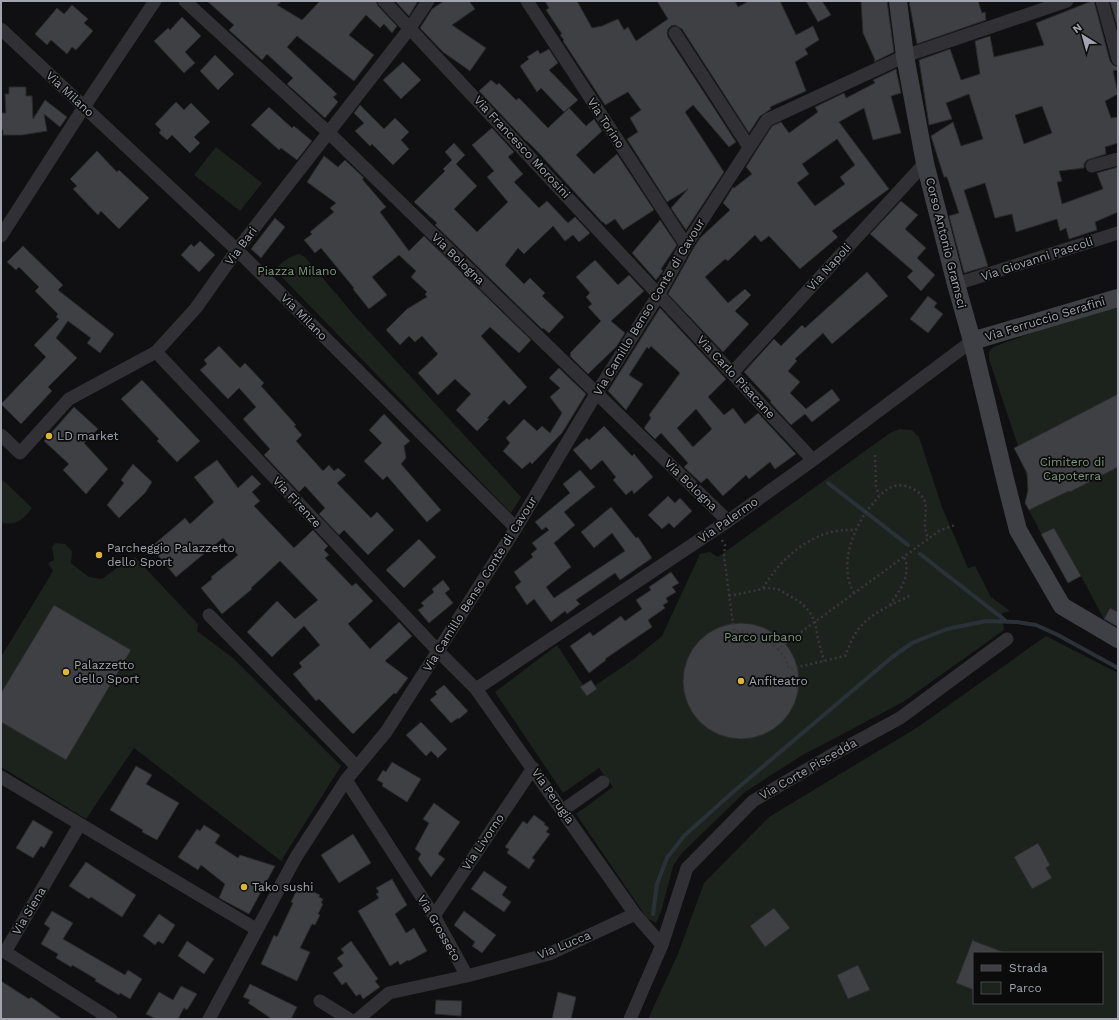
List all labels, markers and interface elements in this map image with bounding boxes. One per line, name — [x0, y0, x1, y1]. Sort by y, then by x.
north arrow — [1063, 16, 1103, 56]
text: N — [1070, 21, 1084, 36]
street label: Via Milano — [43, 68, 97, 120]
street label: Via Francesco Morosini — [471, 93, 573, 201]
street label: Via Torino — [585, 95, 627, 151]
street label: Corso Antonio Gramsci — [923, 176, 969, 310]
street label: Via Camillo Benso Conte di Cavour — [591, 216, 708, 398]
street label: Via Bari — [222, 224, 260, 268]
street label: Via Bologna — [429, 230, 487, 288]
street label: Via Giovanni Pascoli — [979, 234, 1095, 284]
street label: Via Napoli — [804, 241, 854, 293]
park label: Piazza Milano — [257, 264, 337, 278]
street label: Via Milano — [278, 291, 330, 343]
street label: Via Ferruccio Serafini — [983, 294, 1107, 344]
street label: Via Carlo Pisacane — [694, 333, 778, 421]
place label: LD market — [57, 429, 118, 443]
marker: LD market — [44, 431, 54, 441]
park label: Cimitero di Capoterra — [1040, 455, 1104, 483]
street label: Via Bologna — [662, 456, 720, 514]
street label: Via Firenze — [270, 474, 324, 530]
street label: Via Camillo Benso Conte di Cavour — [420, 494, 540, 674]
street label: Via Palermo — [695, 494, 761, 546]
place label: Parcheggio Palazzetto dello Sport — [107, 541, 235, 569]
marker: Parcheggio Palazzetto dello Sport — [94, 550, 104, 560]
park label: Parco urbano — [724, 630, 802, 644]
place label: Palazzetto dello Sport — [74, 658, 139, 686]
marker: Palazzetto dello Sport — [61, 667, 71, 677]
place label: Anfiteatro — [749, 674, 808, 688]
marker: Anfiteatro — [736, 676, 746, 686]
street label: Via Corte Piscedda — [757, 735, 859, 803]
street label: Via Perugia — [529, 766, 577, 827]
street label: Via Livorno — [459, 811, 507, 873]
place label: Tako sushi — [252, 880, 313, 894]
marker: Tako sushi — [239, 882, 249, 892]
street label: Via Siena — [9, 884, 49, 938]
street label: Via Grosseto — [414, 893, 464, 963]
street label: Via Lucca — [535, 928, 593, 962]
legend — [973, 952, 1103, 1004]
text: Strada — [1009, 961, 1048, 975]
text: Parco — [1009, 981, 1042, 995]

